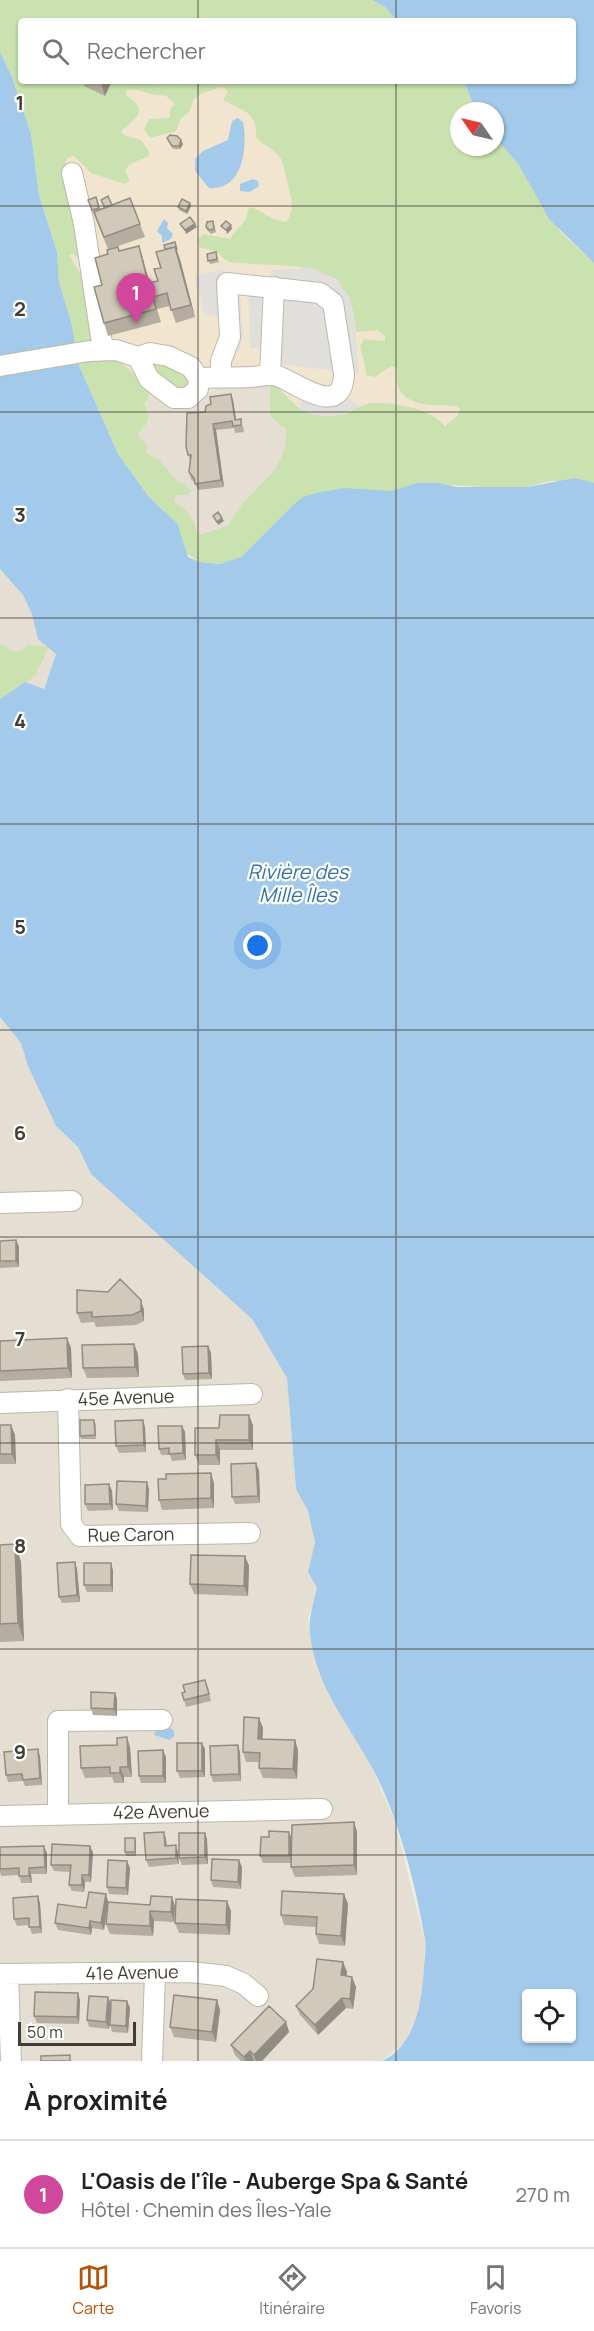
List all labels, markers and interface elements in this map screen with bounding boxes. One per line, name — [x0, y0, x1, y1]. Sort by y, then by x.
search box — [18, 18, 576, 84]
icon: search — [39, 35, 72, 68]
text: Rechercher — [87, 36, 206, 66]
text: 1 — [16, 89, 24, 116]
north arrow — [450, 102, 504, 156]
pin: 1 — [116, 274, 156, 323]
text: 2 — [14, 295, 26, 322]
text: 3 — [14, 501, 26, 528]
text: 4 — [14, 707, 26, 734]
water label: Rivière des Mille Îles — [248, 858, 350, 908]
text: 5 — [14, 913, 26, 940]
your location — [243, 931, 272, 960]
text: 6 — [14, 1119, 26, 1146]
text: 7 — [15, 1325, 25, 1352]
street label: 45e Avenue — [77, 1383, 175, 1411]
street label: Rue Caron — [87, 1521, 175, 1547]
text: 8 — [14, 1532, 26, 1559]
text: 9 — [14, 1738, 26, 1765]
street label: 42e Avenue — [112, 1798, 209, 1824]
street label: 41e Avenue — [85, 1959, 179, 1985]
map controls — [522, 1989, 576, 2043]
button: locate — [522, 1989, 576, 2043]
scale bar — [18, 2019, 136, 2046]
text: 50 m — [27, 2021, 63, 2043]
text: À proximité — [24, 2082, 168, 2118]
text: L'Oasis de l'île - Auberge Spa & Santé — [81, 2166, 468, 2196]
text: 1 — [39, 2181, 48, 2208]
text: 270 m — [515, 2181, 570, 2208]
text: Hôtel · Chemin des Îles-Yale — [81, 2196, 331, 2223]
tab: Carte — [73, 2261, 114, 2319]
tab: Itinéraire — [259, 2261, 325, 2319]
tab: Favoris — [470, 2261, 521, 2319]

